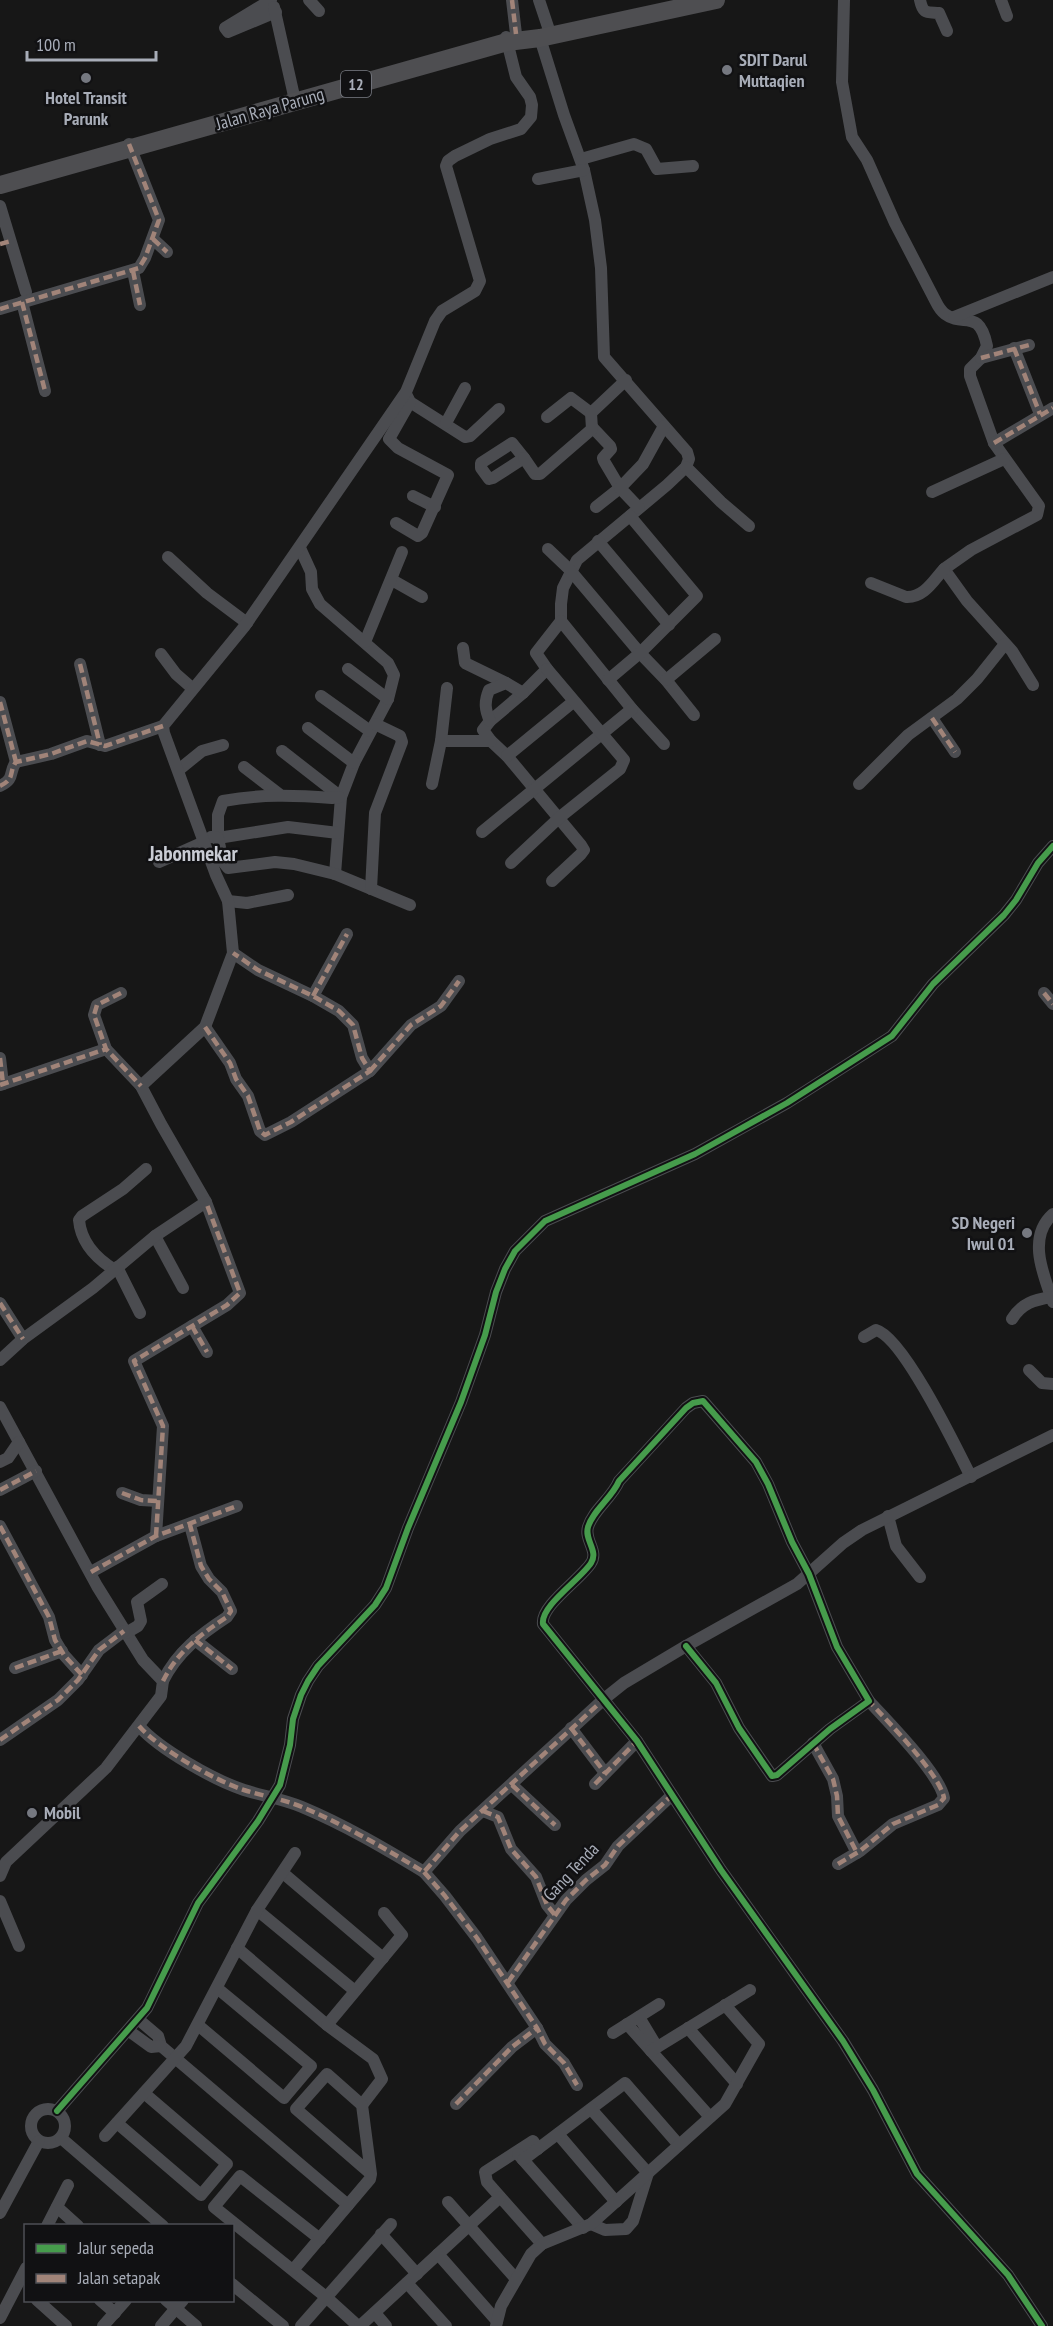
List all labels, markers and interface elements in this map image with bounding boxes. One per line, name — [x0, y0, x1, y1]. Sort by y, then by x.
scale bar — [27, 24, 156, 62]
text: 100 m — [36, 33, 76, 56]
place label: SDIT Darul Muttaqien — [739, 48, 808, 92]
marker: SDIT Darul Muttaqien — [720, 63, 734, 77]
marker: Hotel Transit Parunk — [79, 71, 93, 85]
road number: 12 — [341, 71, 371, 97]
street label: Jalan Raya Parung — [212, 82, 327, 135]
place label: Hotel Transit Parunk — [45, 86, 127, 130]
district label: Jabonmekar — [147, 840, 238, 867]
place label: SD Negeri Iwul 01 — [952, 1211, 1015, 1255]
marker: SD Negeri Iwul 01 — [1020, 1226, 1034, 1240]
place label: Mobil — [44, 1801, 81, 1824]
marker: Mobil — [25, 1806, 39, 1820]
street label: Gang Tenda — [538, 1838, 603, 1906]
legend — [24, 2224, 234, 2302]
text: Jalur sepeda — [77, 2236, 154, 2259]
text: Jalan setapak — [77, 2266, 160, 2289]

